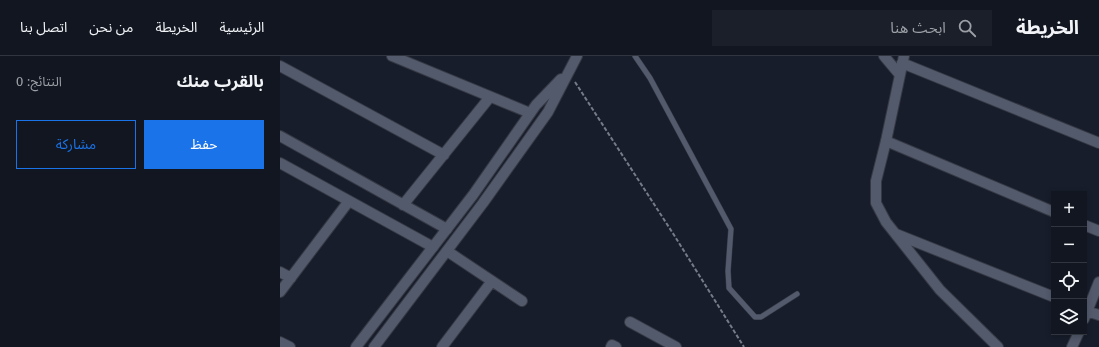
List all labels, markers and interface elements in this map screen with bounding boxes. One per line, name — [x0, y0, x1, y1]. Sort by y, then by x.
search box — [712, 10, 992, 46]
text: الخريطة — [1016, 14, 1079, 40]
text: اتصل بنا — [20, 17, 67, 36]
text: من نحن — [89, 17, 133, 36]
text: الخريطة — [155, 17, 197, 36]
text: الرئيسية — [219, 17, 264, 36]
text: ابحث هنا — [890, 17, 946, 37]
icon: search — [956, 17, 978, 39]
text: بالقرب منك — [177, 69, 264, 92]
text: النتائج: 0 — [16, 72, 62, 90]
button: مشاركة — [16, 120, 136, 169]
button: حفظ — [144, 120, 264, 169]
map controls — [1051, 191, 1087, 335]
button: + — [1051, 191, 1087, 227]
button: − — [1051, 227, 1087, 263]
button: locate — [1051, 263, 1087, 299]
button: layers — [1051, 299, 1087, 335]

